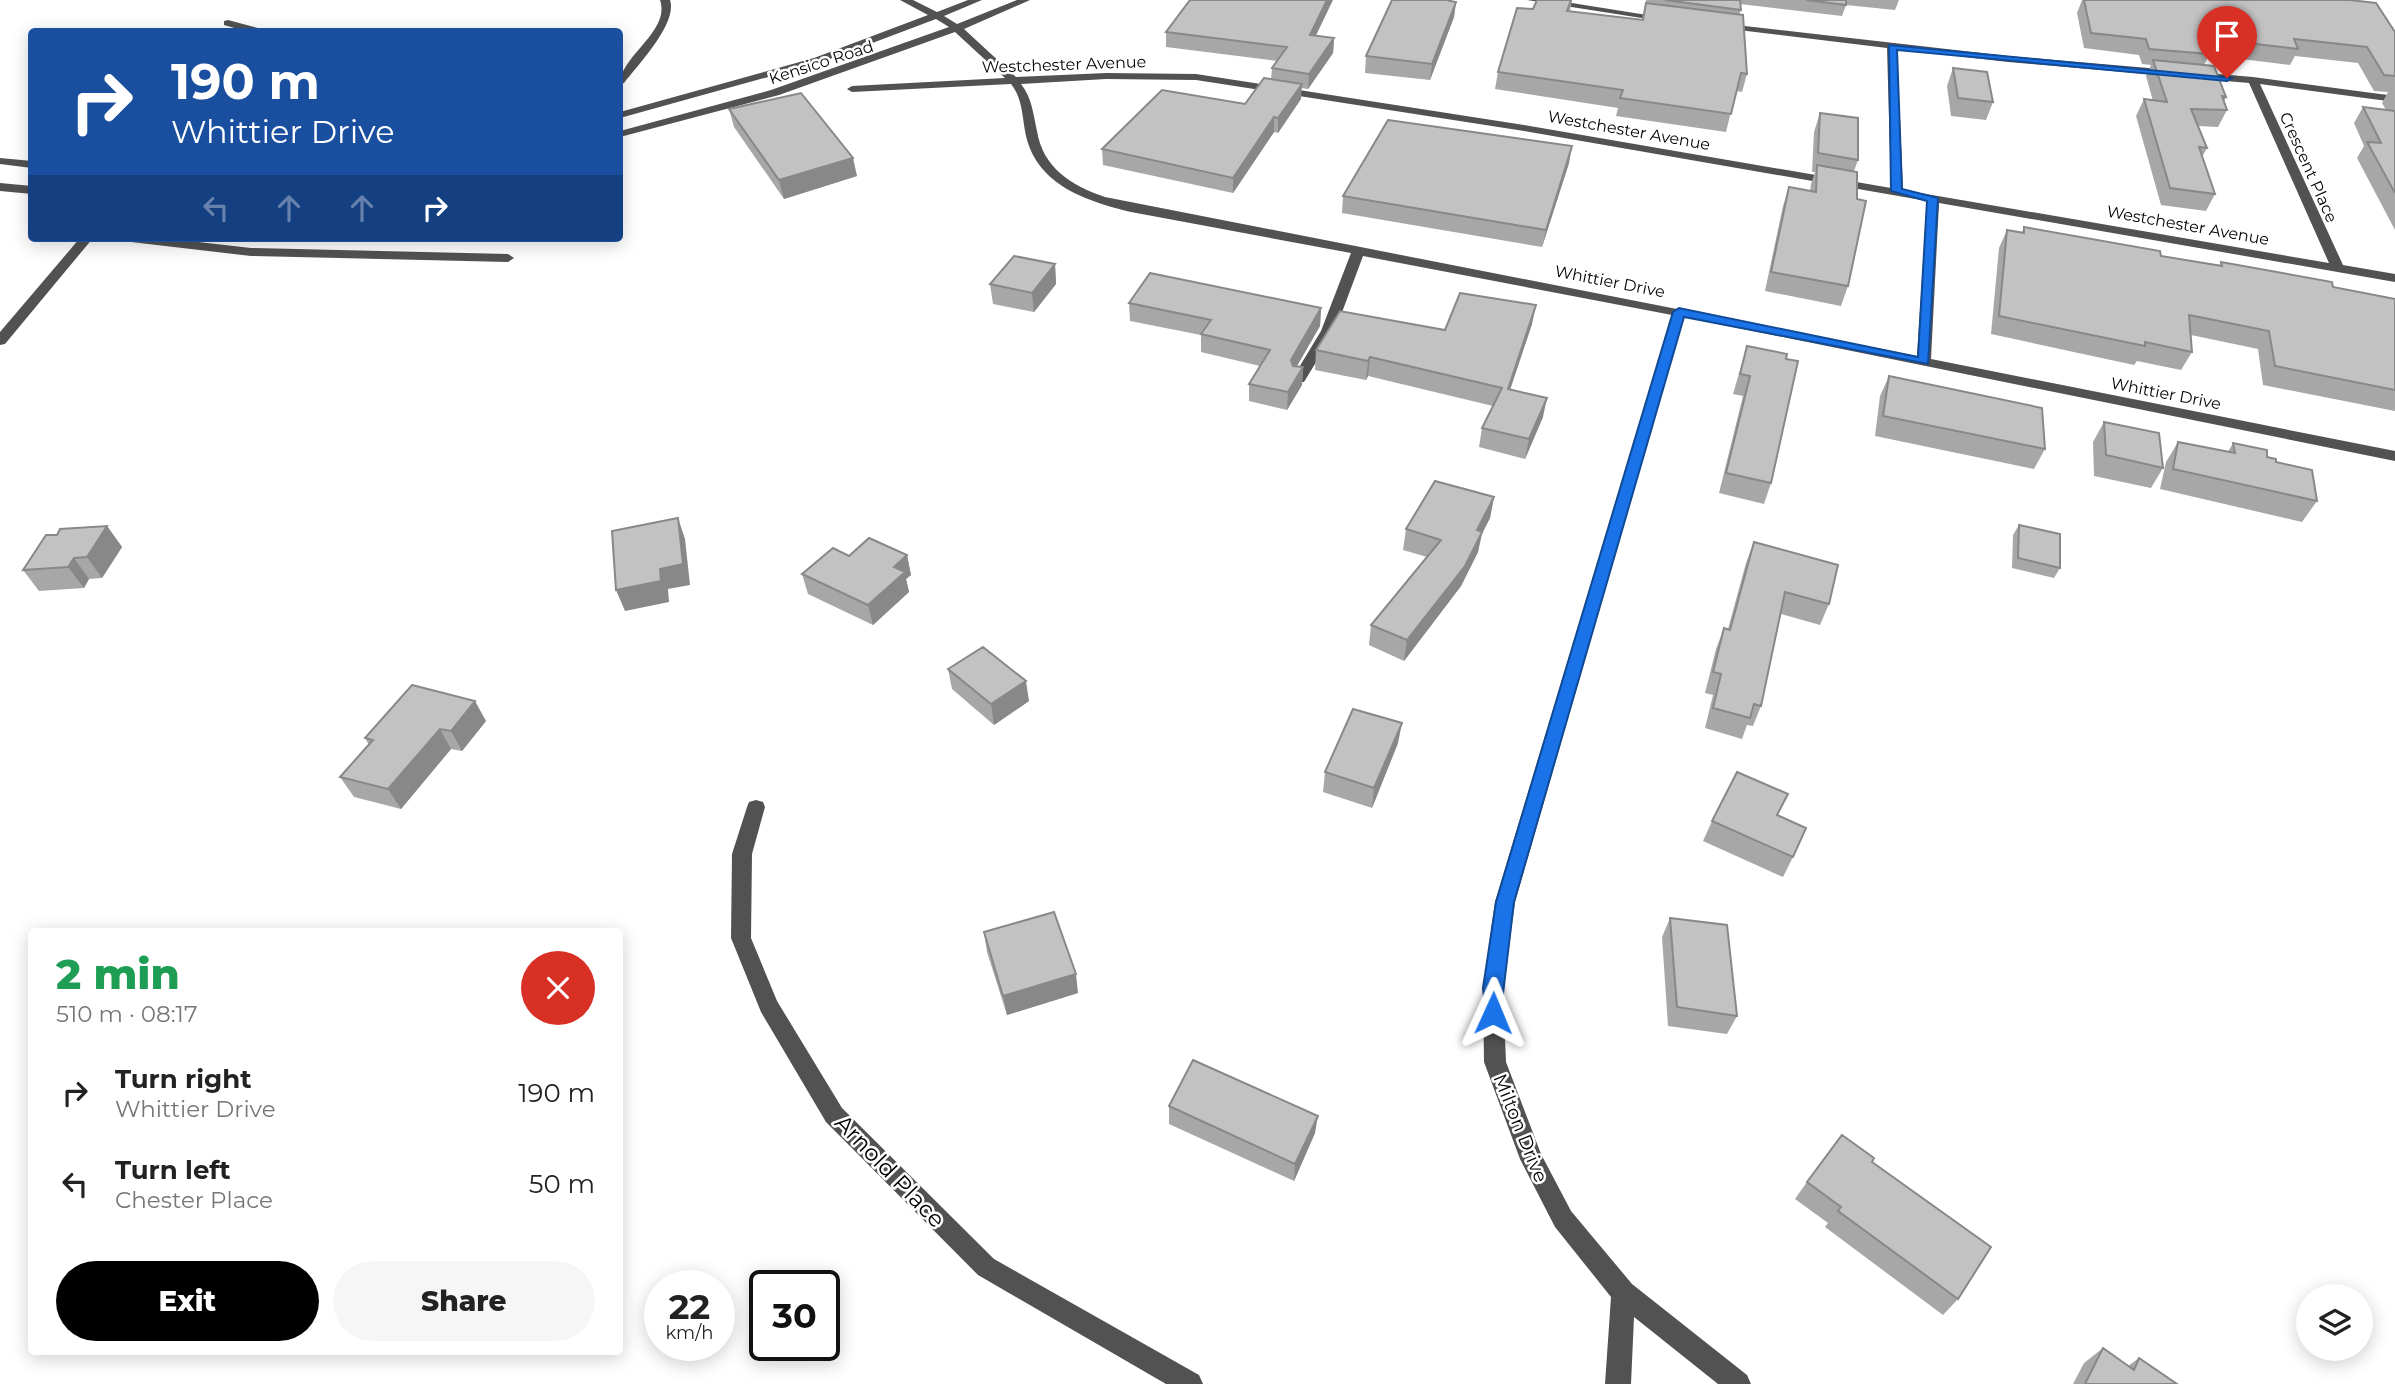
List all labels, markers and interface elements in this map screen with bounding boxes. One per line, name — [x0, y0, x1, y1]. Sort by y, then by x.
pin — [2197, 6, 2257, 78]
icon: arrive — [2208, 17, 2246, 55]
street label: Kensico Road — [767, 37, 876, 88]
text: 190 m — [171, 52, 320, 111]
street label: Westchester Avenue — [981, 52, 1147, 77]
icon: right — [56, 56, 147, 147]
street label: Westchester Avenue — [1546, 107, 1712, 154]
street label: Crescent Place — [2276, 109, 2341, 225]
text: Whittier Drive — [171, 112, 394, 151]
icon: left — [197, 189, 235, 227]
icon: ahead — [270, 189, 308, 227]
icon: ahead — [343, 189, 381, 227]
icon: right — [416, 189, 454, 227]
street label: Westchester Avenue — [2105, 202, 2271, 249]
street label: Whittier Drive — [1553, 262, 1667, 301]
street label: Whittier Drive — [2109, 374, 2223, 413]
text: 2 min — [56, 948, 180, 1000]
button: close — [521, 951, 595, 1025]
position arrow — [1456, 976, 1530, 1050]
text: 510 m · 08:17 — [56, 1000, 197, 1028]
text: Turn right — [115, 1063, 251, 1095]
street label: Milton Drive — [1488, 1071, 1553, 1186]
icon: right — [56, 1074, 94, 1112]
text: 190 m — [518, 1077, 595, 1109]
text: Whittier Drive — [115, 1095, 276, 1123]
street label: Arnold Place — [829, 1109, 951, 1233]
text: Turn left — [115, 1154, 231, 1186]
icon: left — [56, 1165, 94, 1203]
text: 50 m — [529, 1168, 595, 1200]
text: Chester Place — [115, 1186, 273, 1214]
button: Exit — [56, 1261, 319, 1341]
button: Share — [333, 1261, 595, 1341]
speed limit sign: 30 — [749, 1270, 840, 1361]
map controls — [2296, 1284, 2373, 1361]
button: layers — [2296, 1284, 2373, 1361]
text: 22 — [669, 1285, 710, 1328]
text: km/h — [665, 1322, 714, 1344]

